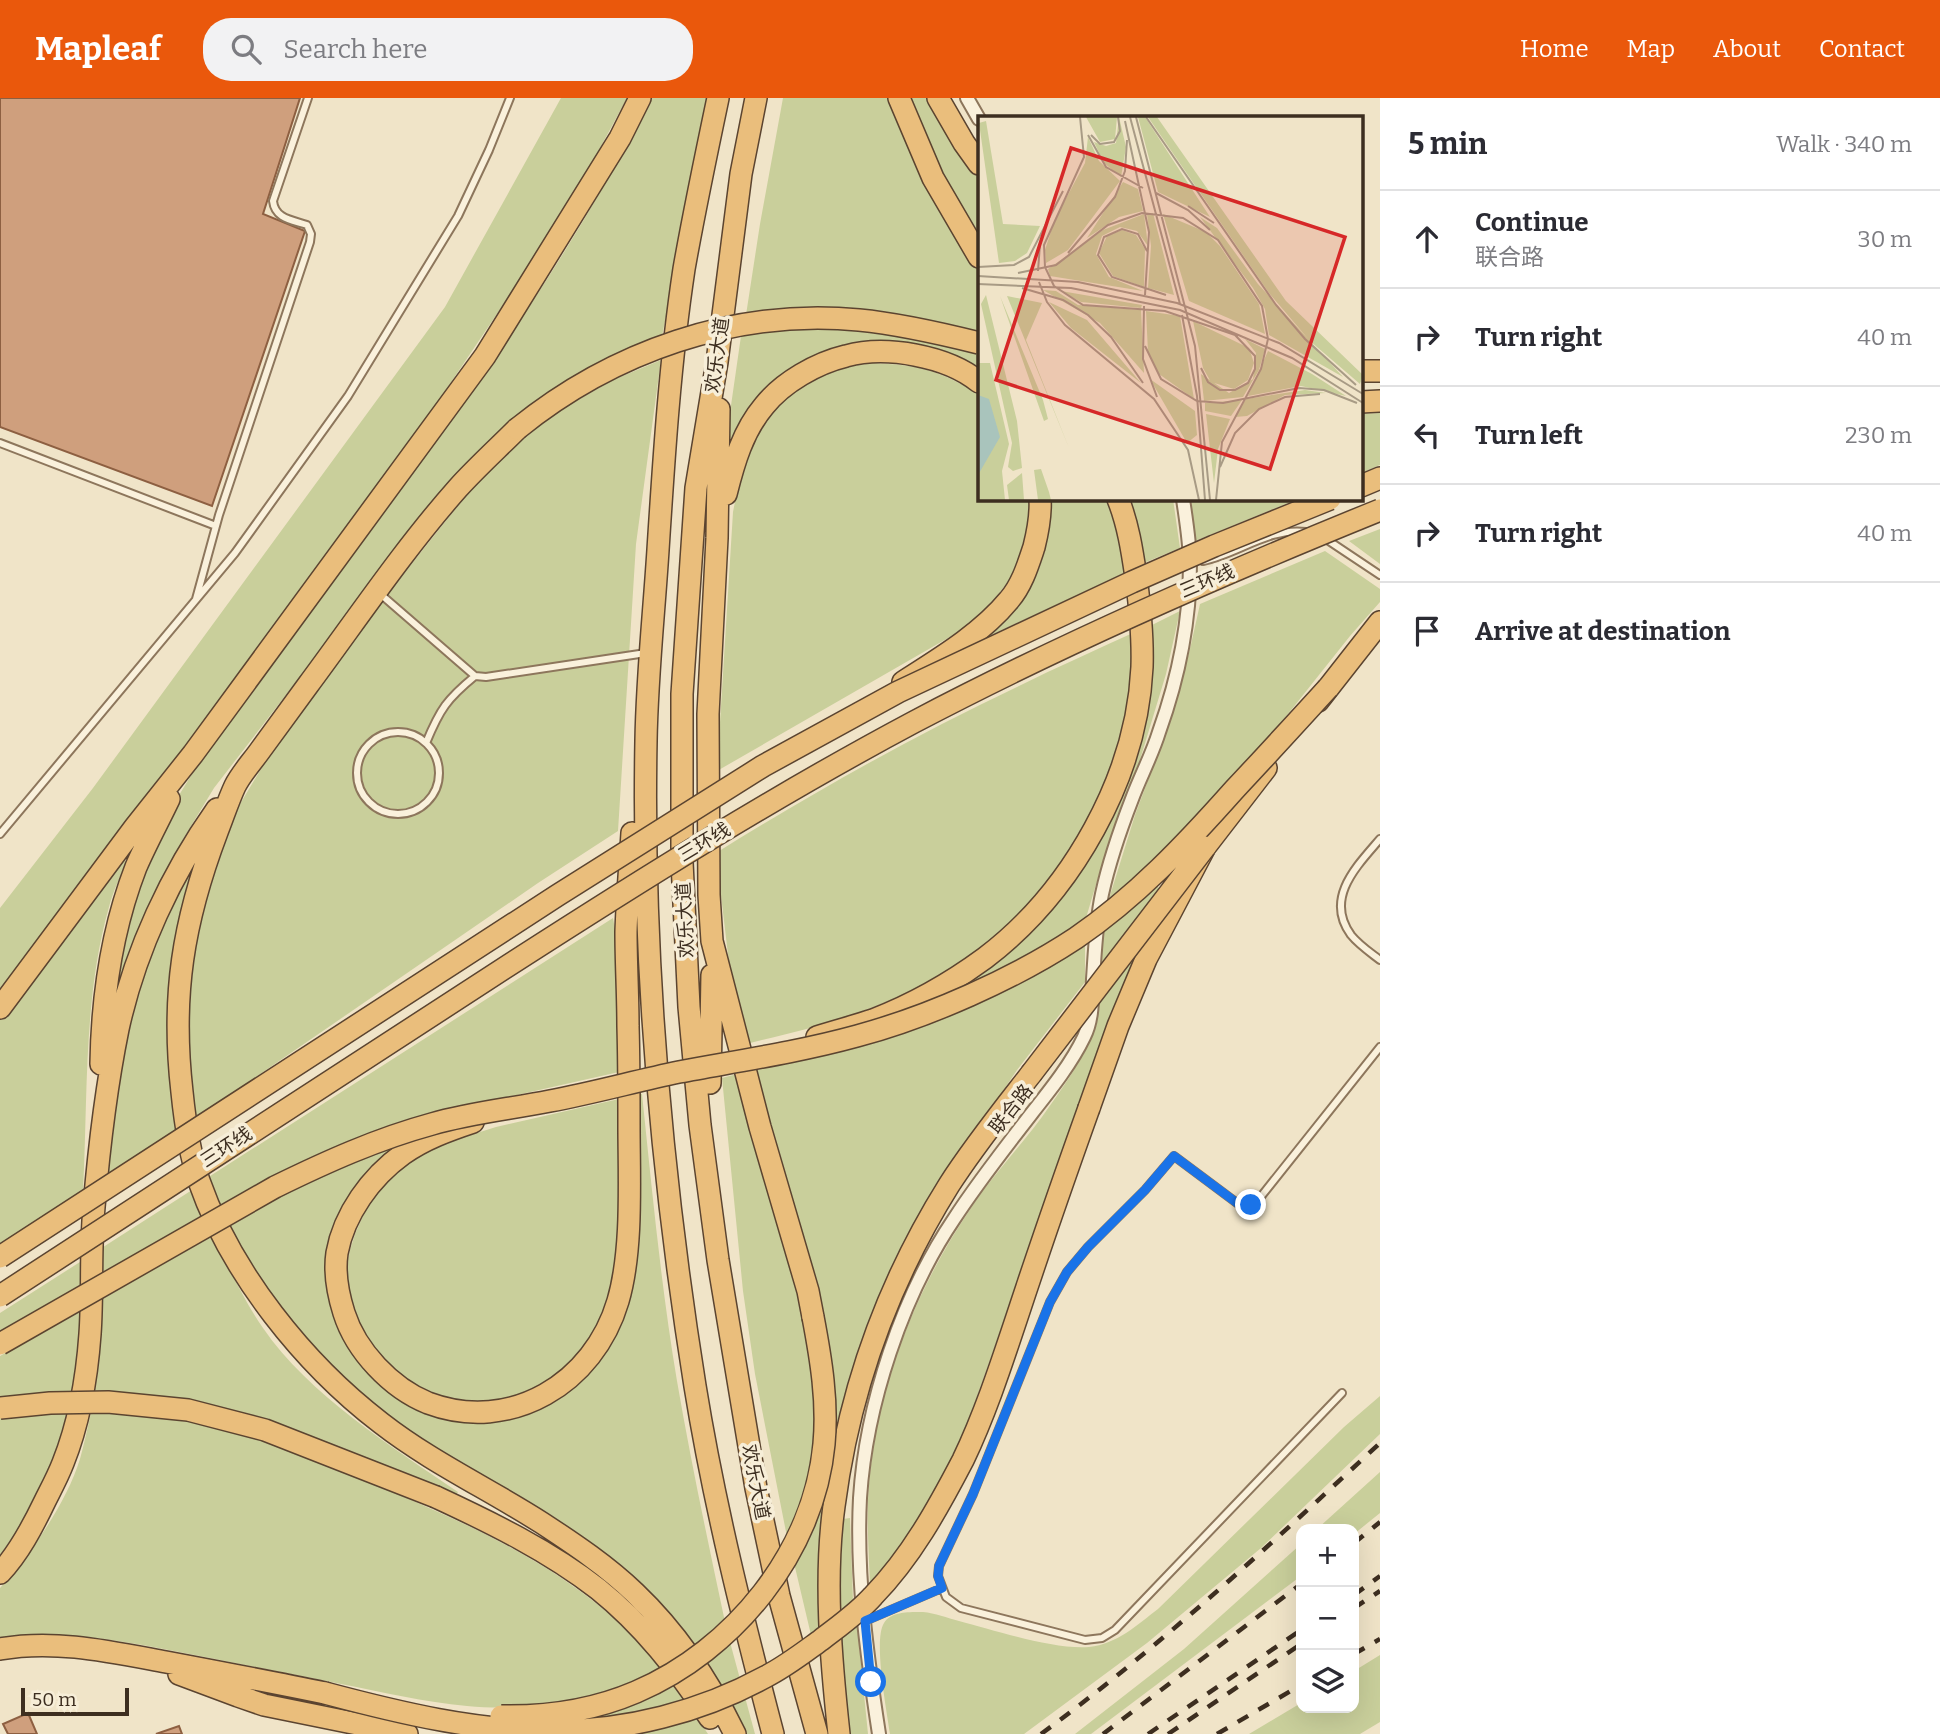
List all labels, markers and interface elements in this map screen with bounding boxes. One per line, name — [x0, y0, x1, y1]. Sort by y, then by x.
search box — [203, 18, 693, 81]
text: Mapleaf — [35, 29, 161, 69]
icon: search — [227, 30, 265, 68]
text: Search here — [283, 34, 427, 65]
text: Home — [1520, 35, 1589, 63]
text: Map — [1627, 35, 1675, 63]
text: About — [1713, 35, 1781, 63]
text: Contact — [1819, 35, 1905, 63]
inset map — [978, 116, 1363, 500]
text: 5 min — [1408, 126, 1487, 162]
text: Walk · 340 m — [1776, 130, 1912, 158]
text: Continue — [1475, 207, 1589, 238]
icon: ahead — [1408, 220, 1446, 258]
text: 30 m — [1858, 225, 1912, 253]
text: 联合路 — [1475, 243, 1544, 271]
street label: 欢乐大道 — [700, 316, 734, 394]
icon: right — [1408, 318, 1446, 356]
text: Turn right — [1475, 322, 1602, 353]
text: 40 m — [1857, 323, 1912, 351]
icon: left — [1408, 416, 1446, 454]
text: Turn left — [1475, 420, 1583, 451]
text: 230 m — [1845, 421, 1912, 449]
icon: right — [1408, 514, 1446, 552]
text: Turn right — [1475, 518, 1602, 549]
text: 40 m — [1857, 519, 1912, 547]
street label: 三环线 — [1176, 559, 1238, 603]
icon: arrive — [1408, 612, 1446, 650]
text: Arrive at destination — [1475, 616, 1730, 647]
street label: 三环线 — [674, 817, 734, 867]
street label: 欢乐大道 — [672, 881, 698, 959]
street label: 联合路 — [984, 1079, 1038, 1139]
street label: 三环线 — [196, 1122, 256, 1172]
route end — [1235, 1189, 1266, 1220]
street label: 欢乐大道 — [737, 1442, 775, 1522]
map controls — [1296, 1524, 1359, 1713]
button: + — [1296, 1524, 1359, 1587]
button: − — [1296, 1587, 1359, 1650]
button: layers — [1296, 1650, 1359, 1713]
route start — [855, 1666, 886, 1697]
scale bar — [21, 1685, 130, 1717]
text: 50 m — [32, 1688, 76, 1711]

